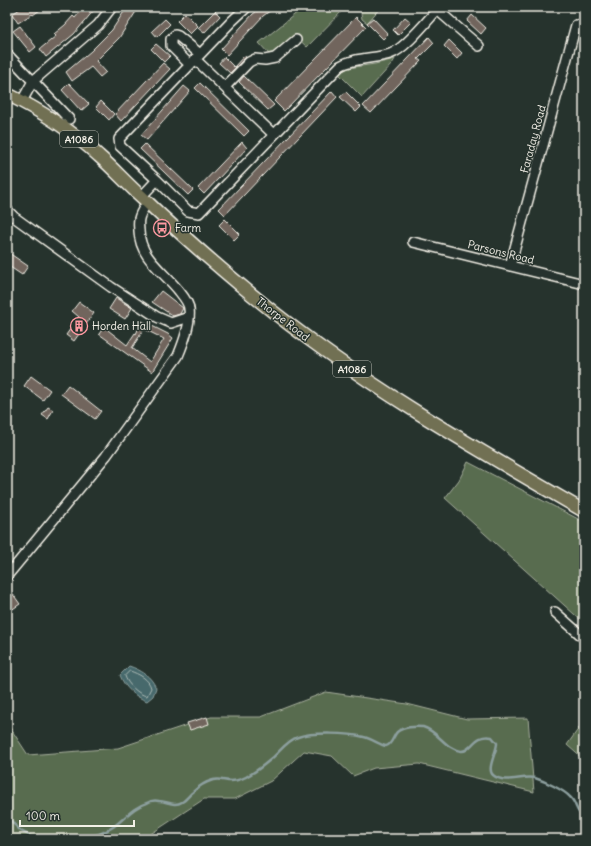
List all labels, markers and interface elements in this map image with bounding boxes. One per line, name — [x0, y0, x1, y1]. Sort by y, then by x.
street label: Faraday Road — [517, 103, 549, 175]
road number: A1086 — [60, 131, 98, 147]
bus stop icon: Farm — [152, 218, 172, 238]
place label: Farm — [175, 221, 201, 235]
street label: Parsons Road — [466, 237, 536, 267]
street label: Thorpe Road — [254, 294, 313, 344]
building icon: Horden Hall — [69, 316, 89, 336]
place label: Horden Hall — [92, 319, 151, 333]
road number: A1086 — [333, 361, 371, 377]
scale bar — [20, 802, 134, 828]
text: 100 m — [26, 808, 60, 823]

